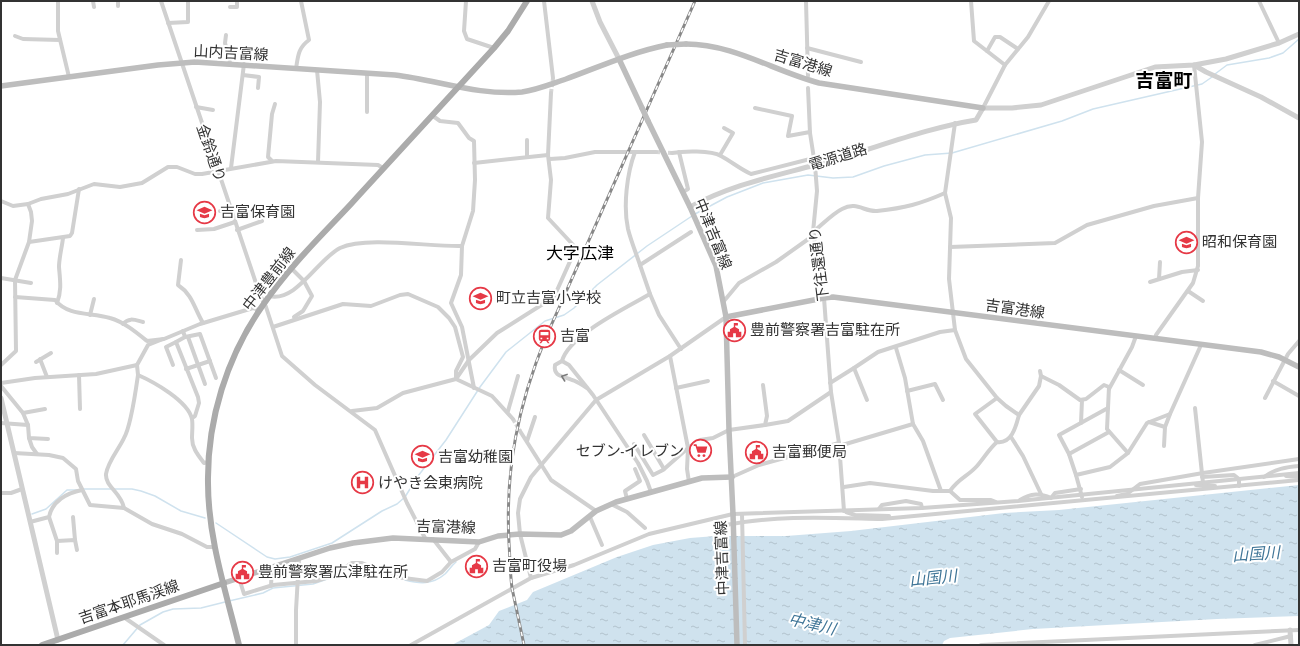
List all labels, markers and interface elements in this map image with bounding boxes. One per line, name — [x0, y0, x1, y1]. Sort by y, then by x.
street label: 山内吉富線 — [193, 40, 269, 66]
street label: 吉富港線 — [771, 44, 835, 82]
district label: 吉富町 — [1135, 67, 1193, 94]
street label: 金鈴通り — [191, 121, 231, 185]
street label: 電源道路 — [806, 138, 870, 176]
street label: 中津吉富線 — [689, 195, 737, 273]
school or university icon: 吉富保育園 — [192, 199, 218, 225]
place label: 吉富保育園 — [220, 201, 295, 223]
street label: 下往還通り — [804, 225, 834, 303]
school or university icon: 昭和保育園 — [1174, 229, 1200, 255]
place label: 昭和保育園 — [1202, 231, 1277, 253]
district label: 大字広津 — [546, 241, 614, 265]
street label: 中津豊前線 — [237, 243, 301, 315]
school or university icon: 町立吉富小学校 — [467, 285, 493, 311]
place label: 町立吉富小学校 — [496, 287, 601, 309]
street label: 吉富港線 — [984, 294, 1046, 324]
public building icon: 豊前警察署吉富駐在所 — [722, 317, 748, 343]
place label: 豊前警察署吉富駐在所 — [750, 319, 900, 341]
station icon: 吉富 — [532, 323, 558, 349]
place label: 吉富 — [560, 325, 590, 347]
one-way arrow — [561, 373, 568, 381]
supermarket icon: セブン-イレブン — [687, 438, 713, 464]
public building icon: 吉富郵便局 — [744, 439, 770, 465]
place label: セブン-イレブン — [576, 440, 684, 462]
place label: 吉富郵便局 — [772, 441, 847, 463]
school or university icon: 吉富幼稚園 — [409, 444, 435, 470]
place label: 吉富幼稚園 — [438, 446, 513, 468]
hospital icon: けやき会東病院 — [349, 470, 375, 496]
place label: けやき会東病院 — [378, 472, 483, 494]
street label: 吉富港線 — [416, 515, 476, 539]
street label: 中津吉富線 — [710, 520, 734, 596]
water label: 山国川 — [1231, 541, 1283, 567]
public building icon: 吉富町役場 — [464, 553, 490, 579]
place label: 吉富町役場 — [492, 555, 567, 577]
public building icon: 豊前警察署広津駐在所 — [229, 559, 255, 585]
place label: 豊前警察署広津駐在所 — [258, 561, 408, 583]
water label: 山国川 — [908, 564, 960, 592]
street label: 吉富本耶馬渓線 — [76, 575, 182, 629]
water label: 中津川 — [786, 607, 840, 641]

